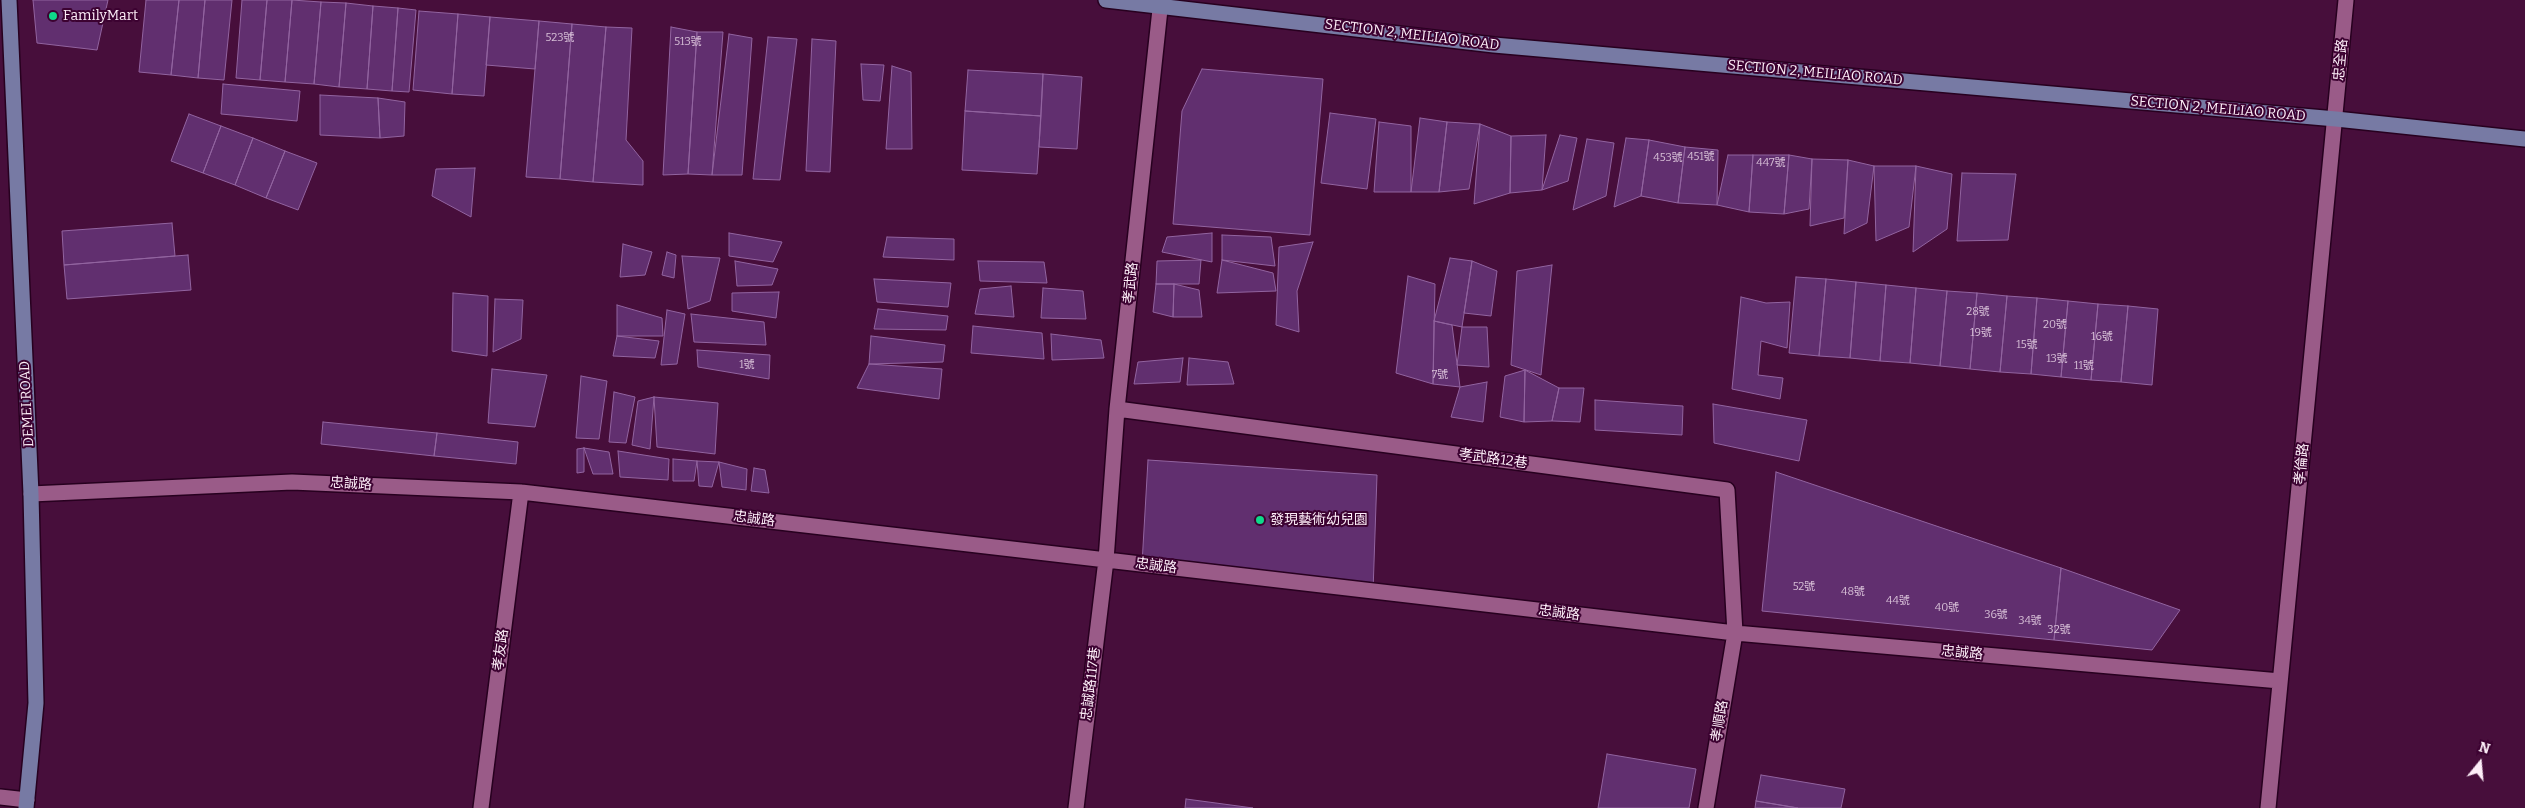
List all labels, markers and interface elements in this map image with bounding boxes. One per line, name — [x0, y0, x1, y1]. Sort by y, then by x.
place label: FamilyMart — [63, 8, 138, 24]
marker: FamilyMart — [47, 10, 59, 22]
street label: SECTION 2, MEILIAO ROAD — [1324, 16, 1500, 54]
house number: 523號 — [546, 31, 574, 45]
house number: 513號 — [674, 35, 702, 49]
street label: 忠全路 — [2331, 38, 2351, 82]
street label: SECTION 2, MEILIAO ROAD — [1727, 57, 1903, 89]
street label: SECTION 2, MEILIAO ROAD — [2130, 93, 2306, 125]
house number: 451號 — [1687, 150, 1715, 164]
house number: 453號 — [1653, 151, 1683, 165]
house number: 447號 — [1756, 156, 1786, 170]
street label: 孝武路 — [1120, 261, 1142, 305]
house number: 28號 — [1966, 305, 1990, 319]
house number: 20號 — [2043, 318, 2067, 332]
house number: 19號 — [1970, 326, 1992, 340]
house number: 16號 — [2091, 330, 2113, 344]
house number: 15號 — [2016, 338, 2038, 352]
house number: 13號 — [2046, 352, 2068, 366]
house number: 1號 — [739, 358, 755, 372]
house number: 11號 — [2074, 359, 2094, 373]
street label: DEMEI ROAD — [16, 361, 38, 447]
house number: 7號 — [1432, 368, 1448, 382]
street label: 孝倫路 — [2291, 442, 2313, 486]
street label: 孝武路12巷 — [1458, 446, 1528, 472]
street label: 忠誠路 — [330, 475, 372, 493]
street label: 忠誠路 — [732, 508, 776, 530]
place label: 發現藝術幼兒園 — [1270, 512, 1368, 528]
marker: 發現藝術幼兒園 — [1254, 514, 1266, 526]
street label: 忠誠路 — [1134, 555, 1178, 577]
house number: 52號 — [1793, 580, 1815, 594]
house number: 48號 — [1841, 585, 1865, 599]
house number: 44號 — [1886, 594, 1910, 608]
house number: 40號 — [1935, 601, 1959, 615]
street label: 忠誠路 — [1537, 602, 1581, 624]
house number: 36號 — [1984, 608, 2008, 622]
house number: 34號 — [2018, 614, 2042, 628]
house number: 32號 — [2047, 623, 2071, 637]
street label: 孝友路 — [490, 628, 512, 672]
street label: 忠誠路 — [1940, 643, 1984, 663]
street label: 忠誠路117巷 — [1078, 646, 1104, 722]
street label: 孝順路 — [1708, 699, 1732, 743]
north arrow — [2455, 738, 2505, 788]
text: N — [2477, 738, 2492, 758]

